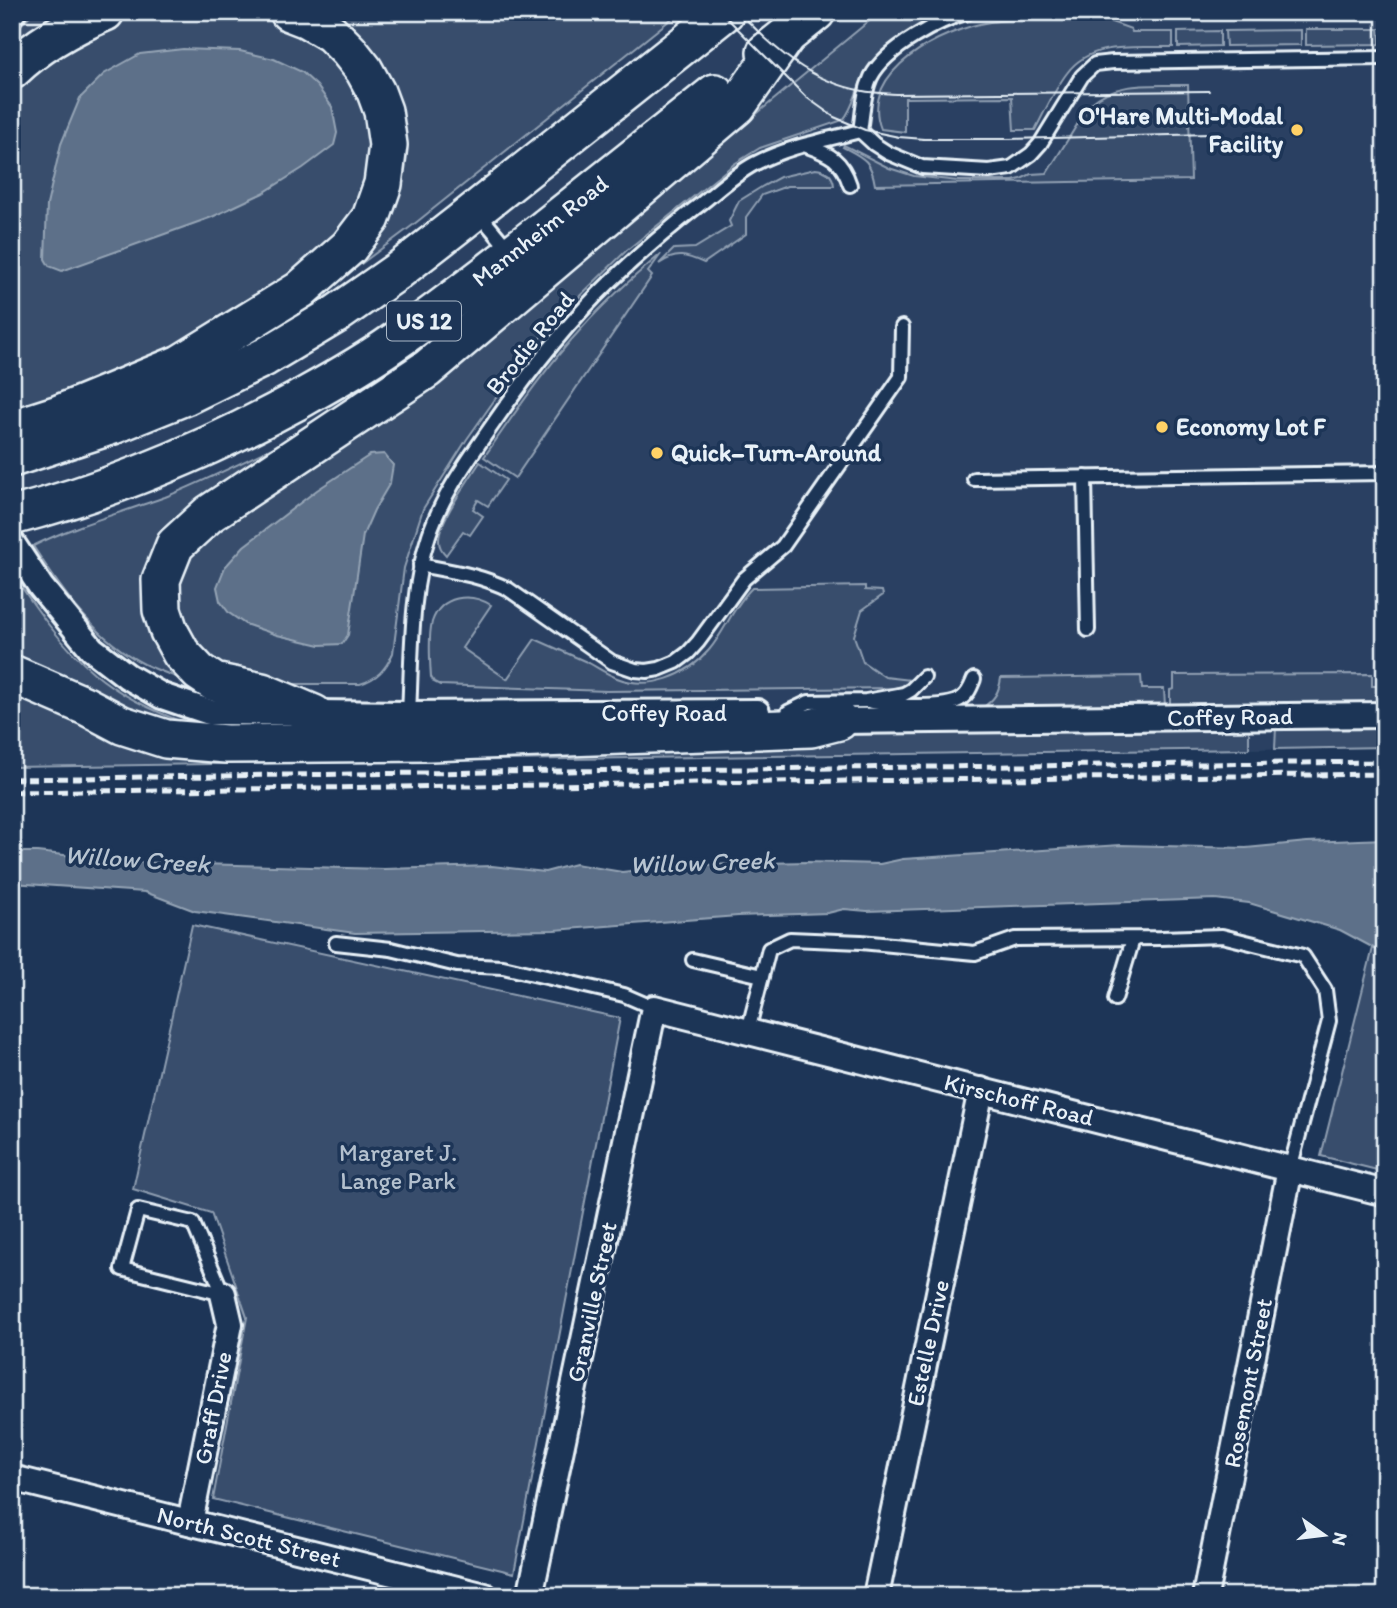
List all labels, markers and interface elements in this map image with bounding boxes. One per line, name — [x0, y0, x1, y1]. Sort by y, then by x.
place label: O'Hare Multi-Modal Facility — [1078, 101, 1284, 159]
marker: O'Hare Multi-Modal Facility — [1289, 122, 1305, 138]
street label: Mannheim Road — [466, 168, 614, 293]
street label: Brodie Road — [479, 285, 580, 400]
road number: US 12 — [387, 302, 461, 340]
place label: Economy Lot F — [1176, 412, 1326, 442]
marker: Economy Lot F — [1154, 419, 1170, 435]
place label: Quick–Turn-Around — [671, 438, 882, 467]
marker: Quick–Turn-Around — [649, 445, 665, 461]
street label: Coffey Road — [601, 698, 727, 727]
street label: Coffey Road — [1167, 701, 1293, 732]
water label: Willow Creek — [63, 838, 212, 880]
water label: Willow Creek — [629, 843, 777, 881]
street label: Kirschoff Road — [941, 1067, 1097, 1132]
park label: Margaret J. Lange Park — [339, 1138, 457, 1195]
street label: Granville Street — [560, 1219, 623, 1385]
street label: Estelle Drive — [900, 1277, 955, 1409]
street label: Rosemont Street — [1217, 1296, 1278, 1470]
street label: Graff Drive — [187, 1349, 238, 1467]
street label: North Scott Street — [154, 1500, 344, 1573]
north arrow — [1288, 1500, 1358, 1570]
text: N — [1327, 1530, 1353, 1548]

